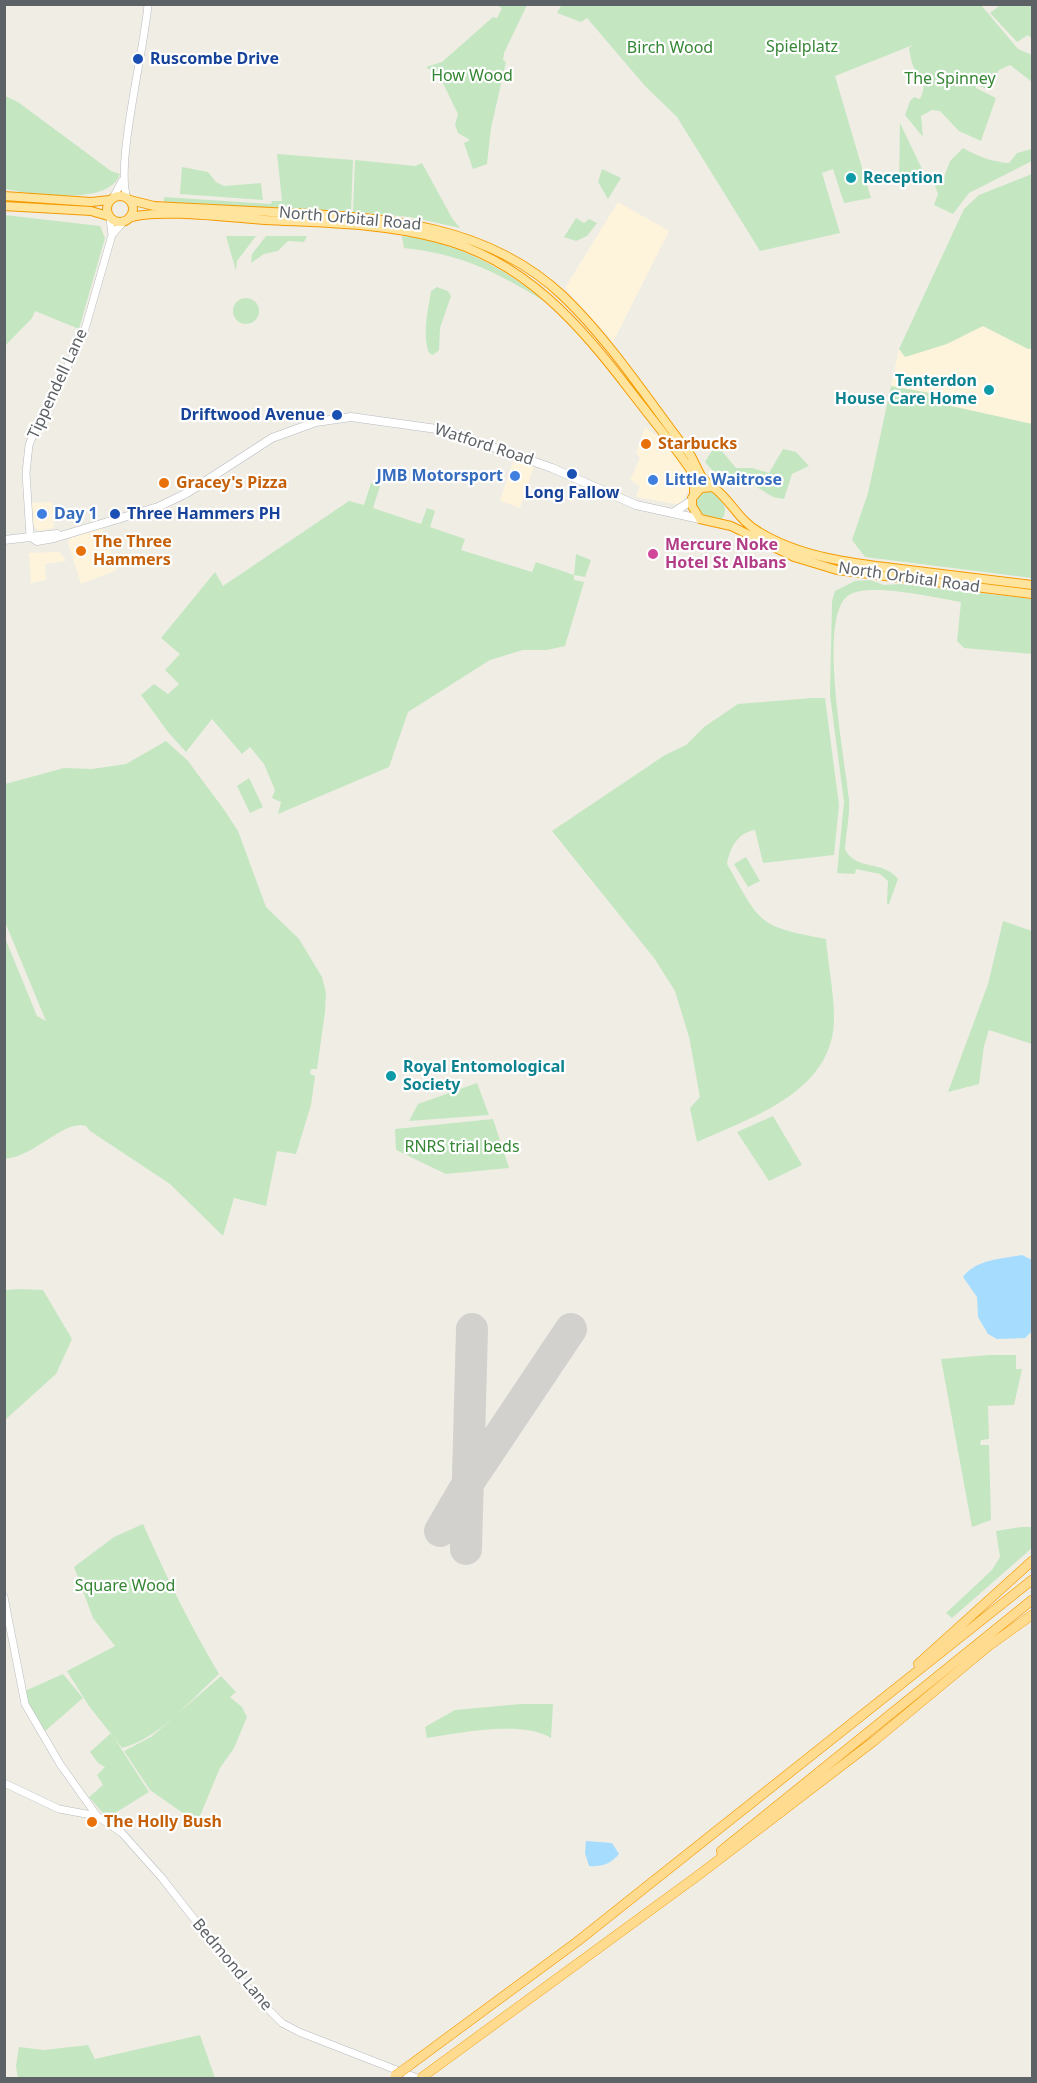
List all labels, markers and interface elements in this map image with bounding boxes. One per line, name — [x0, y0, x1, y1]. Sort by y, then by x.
park label: Spielplatz — [766, 37, 838, 57]
park label: Birch Wood — [627, 38, 713, 58]
place label: Ruscombe Drive — [150, 49, 279, 69]
marker: Ruscombe Drive — [131, 52, 145, 66]
park label: How Wood — [431, 66, 513, 86]
park label: The Spinney — [904, 69, 996, 89]
place label: Reception — [863, 168, 943, 188]
marker: Reception — [844, 171, 858, 185]
street label: North Orbital Road — [278, 203, 422, 235]
street label: Tippendell Lane — [24, 326, 92, 442]
place label: Tenterdon House Care Home — [835, 371, 977, 409]
marker: Tenterdon House Care Home — [982, 383, 996, 397]
place label: Driftwood Avenue — [180, 405, 325, 425]
marker: Driftwood Avenue — [330, 408, 344, 422]
street label: Watford Road — [432, 420, 536, 470]
place label: Starbucks — [658, 434, 737, 454]
marker: Starbucks — [639, 437, 653, 451]
place label: JMB Motorsport — [376, 466, 503, 486]
marker: Long Fallow — [565, 467, 579, 481]
marker: JMB Motorsport — [508, 469, 522, 483]
place label: Little Waitrose — [665, 470, 782, 490]
place label: Gracey's Pizza — [176, 473, 287, 493]
marker: Little Waitrose — [646, 473, 660, 487]
marker: Gracey's Pizza — [157, 476, 171, 490]
place label: Long Fallow — [525, 483, 619, 503]
place label: Day 1 — [54, 504, 98, 524]
place label: Three Hammers PH — [127, 504, 281, 524]
marker: Day 1 — [35, 507, 49, 521]
marker: Three Hammers PH — [108, 507, 122, 521]
place label: The Three Hammers — [93, 532, 172, 570]
place label: Mercure Noke Hotel St Albans — [665, 535, 787, 573]
marker: The Three Hammers — [74, 544, 88, 558]
marker: Mercure Noke Hotel St Albans — [646, 547, 660, 561]
street label: North Orbital Road — [837, 559, 981, 597]
place label: Royal Entomological Society — [403, 1057, 565, 1095]
marker: Royal Entomological Society — [384, 1069, 398, 1083]
park label: RNRS trial beds — [404, 1137, 520, 1157]
park label: Square Wood — [75, 1576, 175, 1596]
place label: The Holly Bush — [104, 1812, 222, 1832]
marker: The Holly Bush — [85, 1815, 99, 1829]
street label: Bedmond Lane — [188, 1915, 276, 2015]

